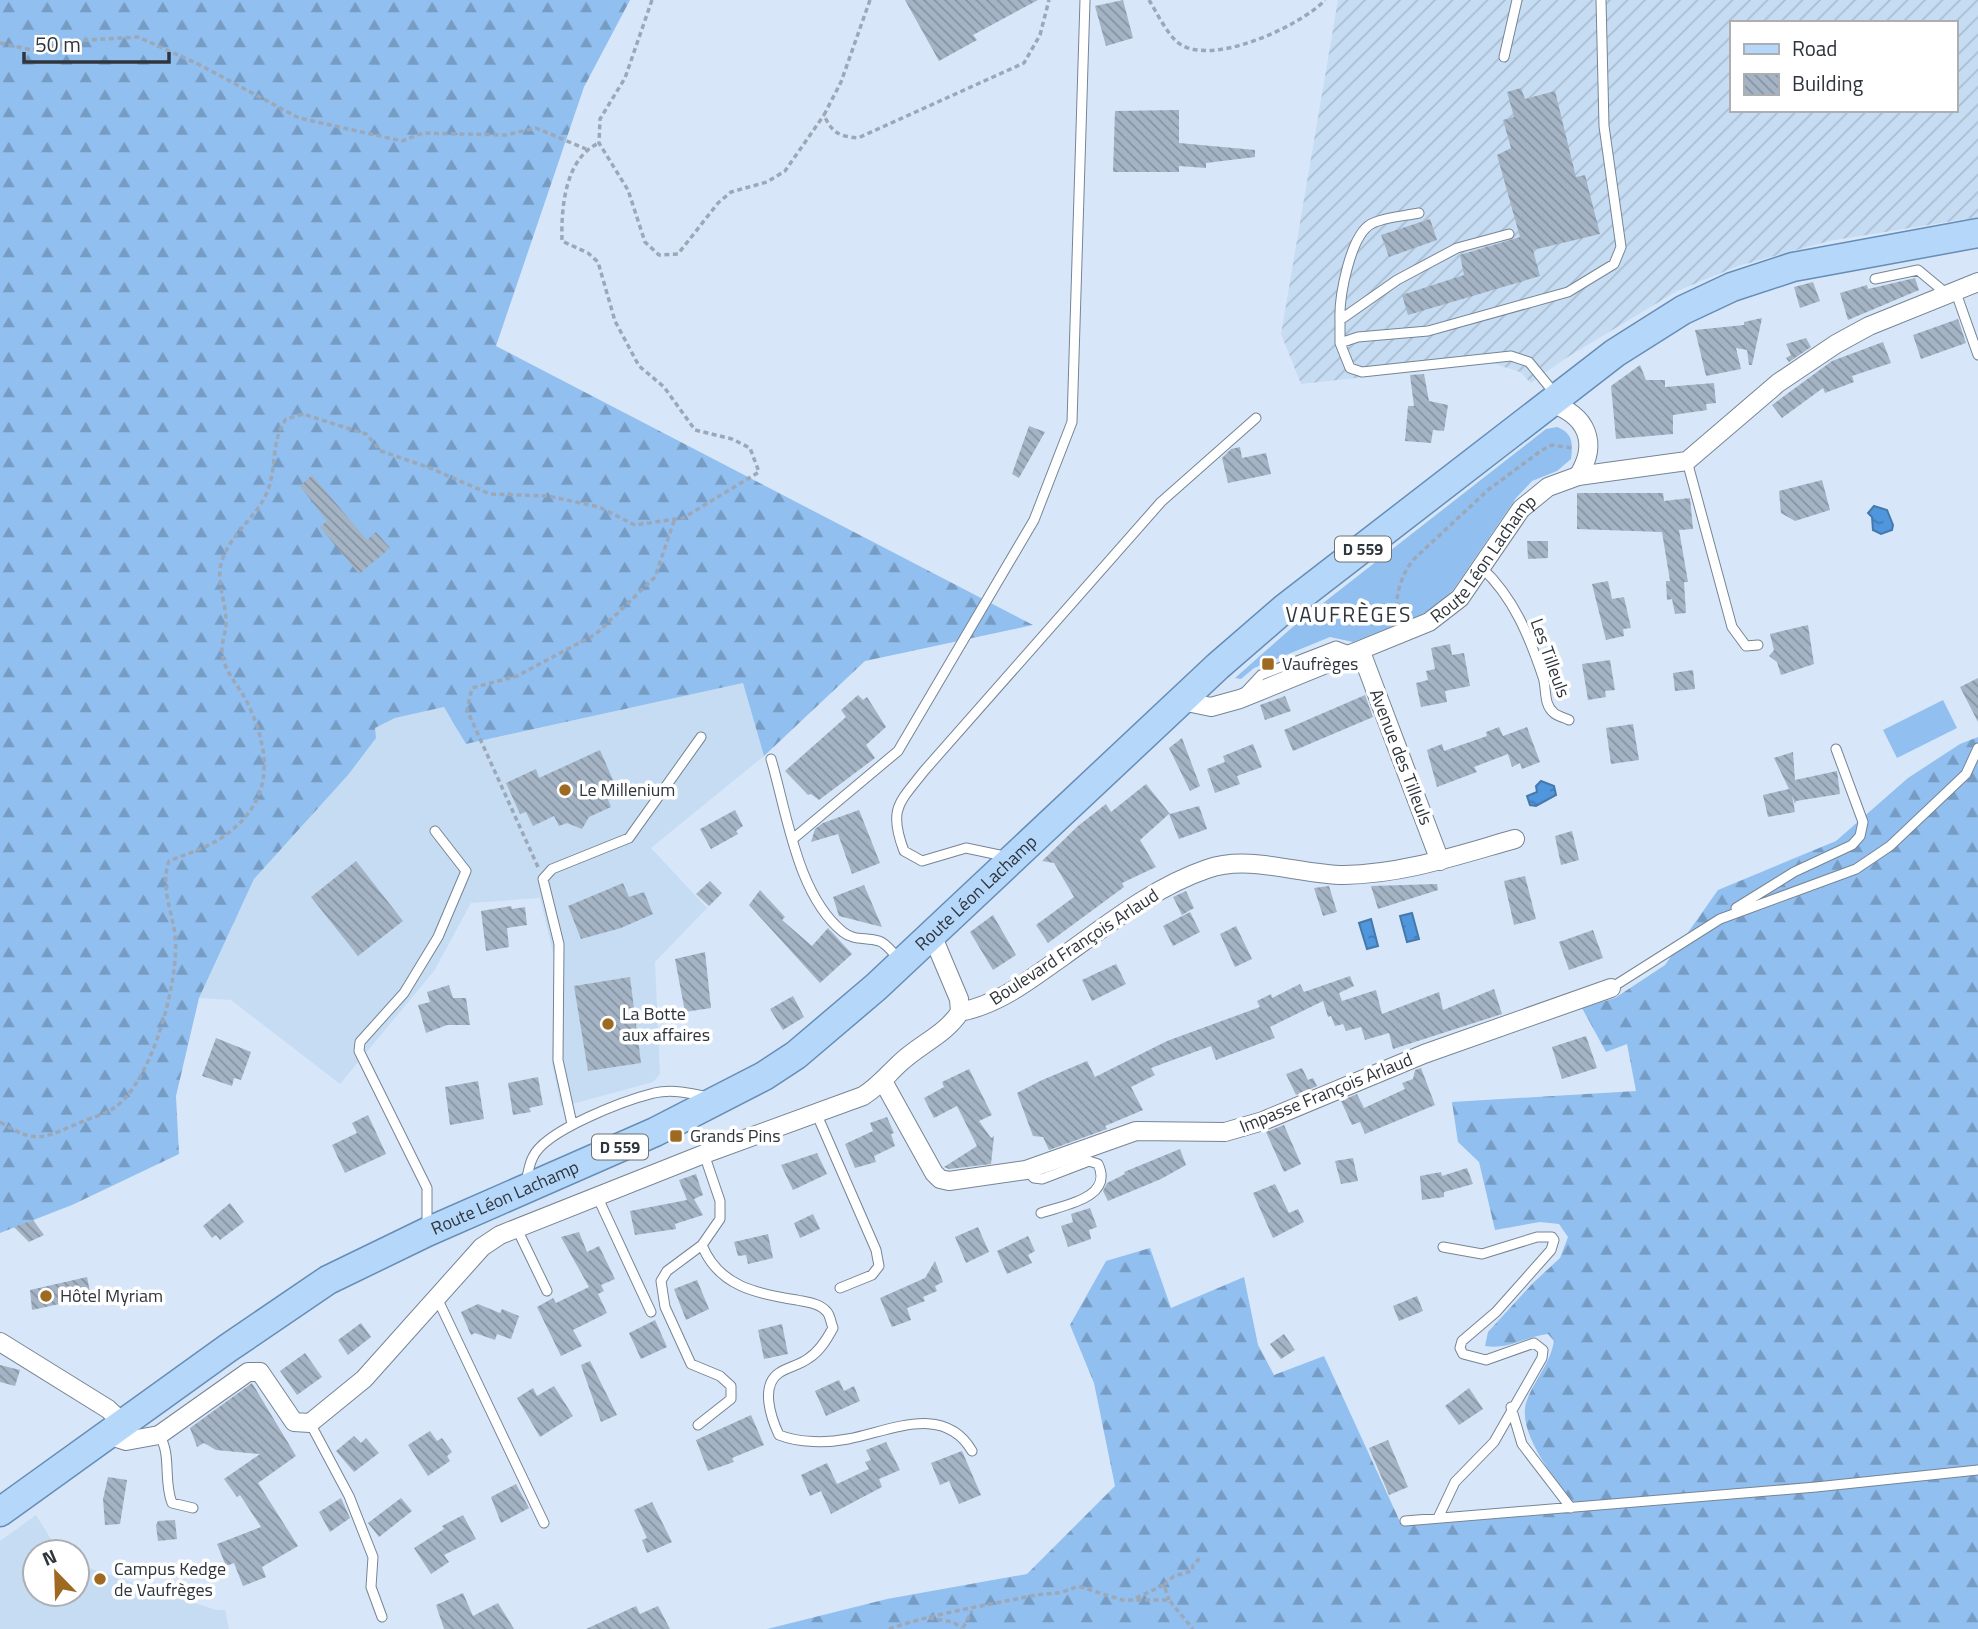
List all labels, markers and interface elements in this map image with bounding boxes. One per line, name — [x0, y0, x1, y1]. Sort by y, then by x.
scale bar — [24, 21, 170, 65]
legend — [1730, 21, 1957, 112]
text: 50 m — [35, 28, 81, 60]
text: Road — [1792, 32, 1837, 64]
text: Building — [1792, 67, 1864, 99]
street label: Route Léon Lachamp — [1424, 488, 1542, 629]
road number: D 559 — [1335, 536, 1391, 562]
district label: VAUFRÈGES — [1286, 598, 1412, 630]
street label: Les Tilleuls — [1524, 614, 1577, 701]
place label: Vaufrèges — [1282, 650, 1358, 677]
marker: Vaufrèges — [1260, 656, 1276, 672]
street label: Avenue des Tilleuls — [1363, 685, 1440, 829]
place label: Le Millenium — [579, 776, 675, 803]
marker: Le Millenium — [557, 782, 573, 798]
street label: Route Léon Lachamp — [909, 828, 1043, 957]
street label: Boulevard François Arlaud — [984, 882, 1164, 1012]
place label: La Botte aux affaires — [622, 1000, 710, 1048]
marker: La Botte aux affaires — [600, 1016, 616, 1032]
street label: Impasse François Arlaud — [1235, 1045, 1416, 1140]
place label: Grands Pins — [690, 1122, 781, 1149]
marker: Grands Pins — [668, 1128, 684, 1144]
road number: D 559 — [592, 1134, 648, 1160]
street label: Route Léon Lachamp — [427, 1153, 583, 1242]
place label: Hôtel Myriam — [60, 1282, 163, 1309]
marker: Hôtel Myriam — [38, 1288, 54, 1304]
north arrow — [21, 1538, 91, 1608]
text: N — [37, 1541, 61, 1573]
place label: Campus Kedge de Vaufrèges — [114, 1555, 226, 1603]
marker: Campus Kedge de Vaufrèges — [92, 1571, 108, 1587]

